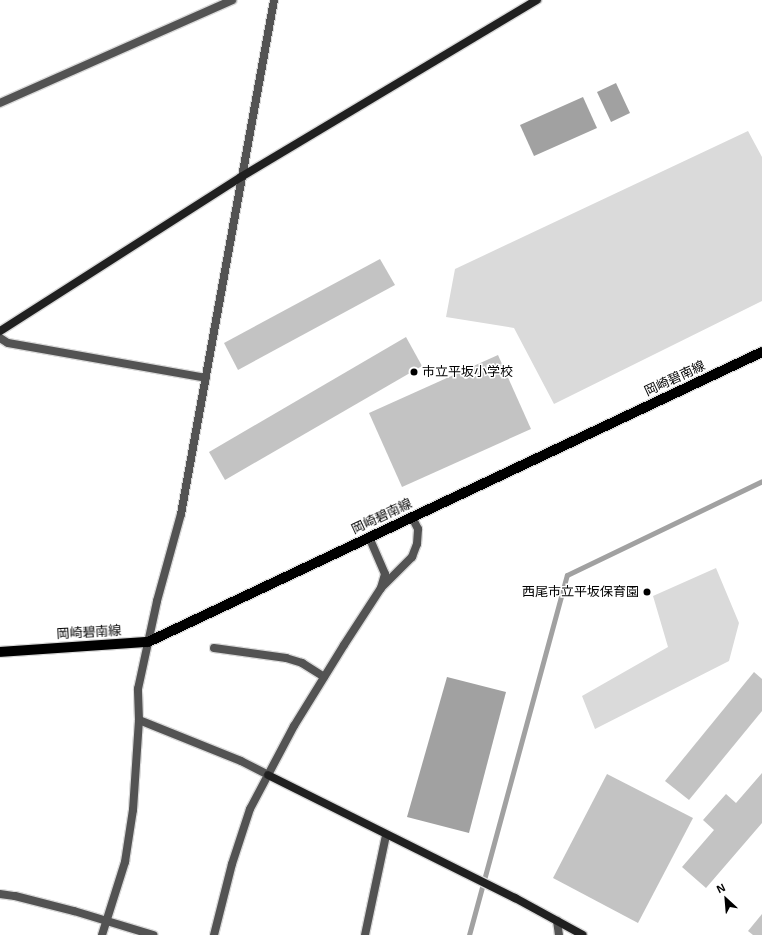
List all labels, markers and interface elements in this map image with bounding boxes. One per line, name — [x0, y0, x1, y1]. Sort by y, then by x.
street label: 岡崎碧南線 — [642, 358, 708, 400]
place label: 市立平坂小学校 — [422, 364, 513, 380]
marker: 市立平坂小学校 — [409, 367, 419, 377]
street label: 岡崎碧南線 — [349, 496, 415, 538]
place label: 西尾市立平坂保育園 — [522, 584, 639, 600]
marker: 西尾市立平坂保育園 — [642, 587, 652, 597]
street label: 岡崎碧南線 — [56, 624, 122, 642]
north arrow — [706, 879, 746, 919]
text: N — [715, 881, 727, 895]

